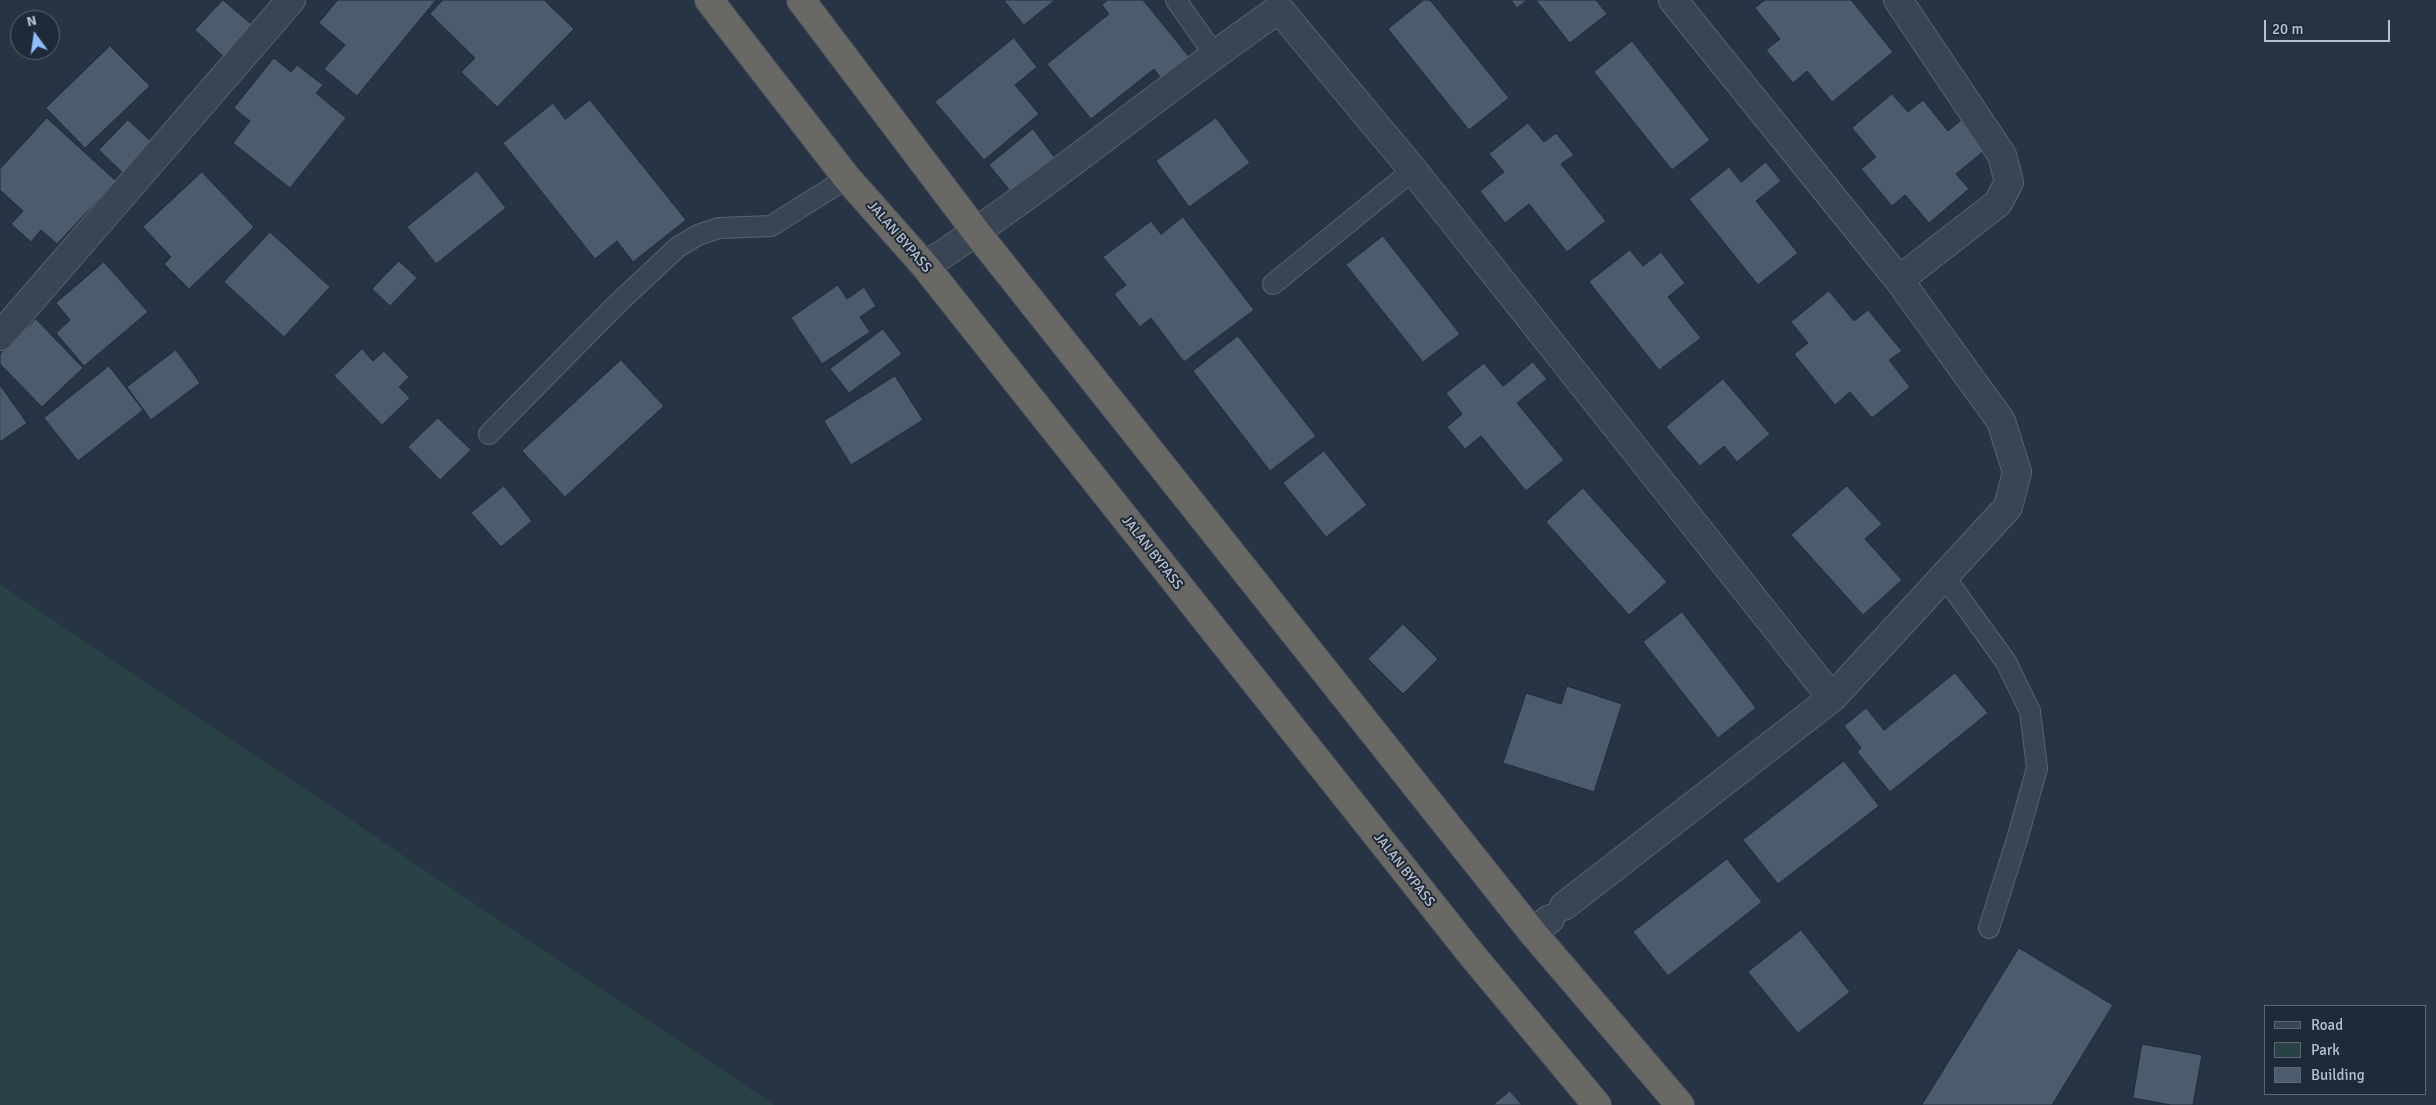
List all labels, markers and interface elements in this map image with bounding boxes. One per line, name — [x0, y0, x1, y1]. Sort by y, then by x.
north arrow — [10, 10, 60, 60]
scale bar — [2266, 10, 2392, 42]
text: N — [25, 12, 38, 30]
text: 20 m — [2272, 20, 2303, 38]
street label: JALAN BYPASS — [863, 198, 935, 276]
street label: JALAN BYPASS — [1118, 513, 1186, 593]
street label: JALAN BYPASS — [1370, 830, 1438, 910]
legend — [2264, 1005, 2426, 1095]
text: Road — [2311, 1016, 2343, 1034]
text: Park — [2311, 1041, 2340, 1059]
text: Building — [2311, 1066, 2365, 1084]

